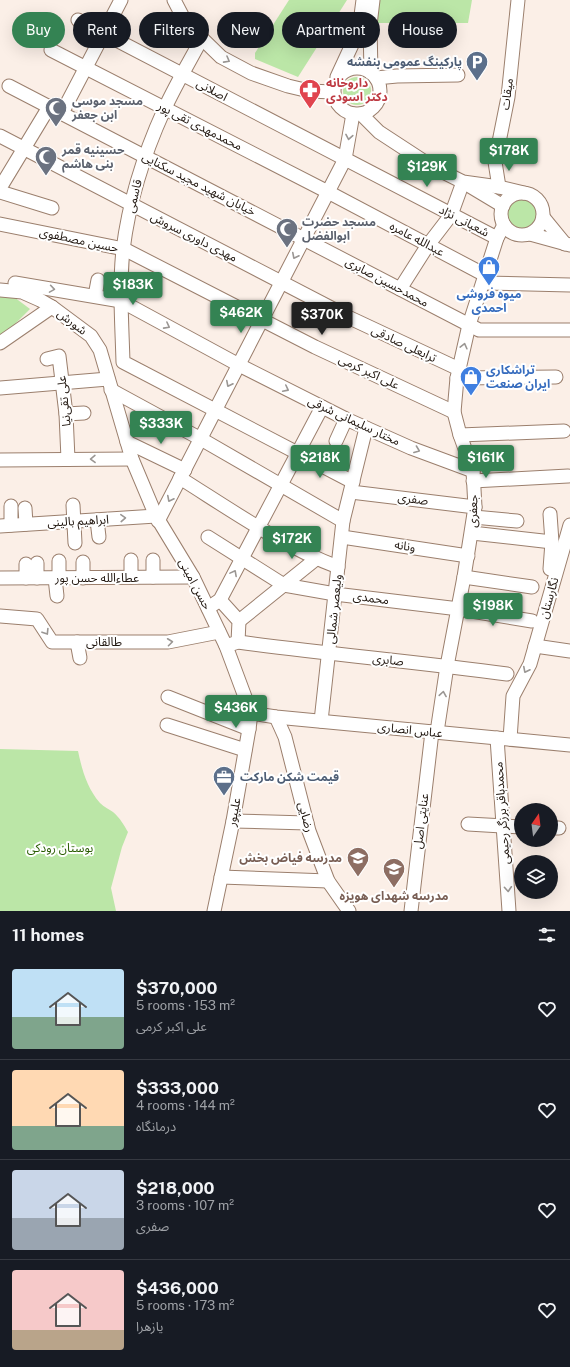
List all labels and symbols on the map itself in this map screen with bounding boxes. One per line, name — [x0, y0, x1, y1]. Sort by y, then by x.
parking icon: پارکینگ عمومی بنفشه — [464, 49, 490, 82]
one-way arrow — [223, 55, 230, 62]
place label: پارکینگ عمومی بنفشه — [347, 55, 462, 71]
street label: اصلانی — [194, 76, 230, 104]
place label: داروخانه دکتر اسودی — [326, 76, 388, 104]
pharmacy icon: داروخانه دکتر اسودی — [297, 77, 323, 110]
street label: میقات — [498, 77, 516, 111]
place label: مسجد موسی ابن جعفر — [71, 94, 143, 122]
mosque icon: مسجد موسی ابن جعفر — [43, 95, 69, 128]
street label: محمدمهدی تقی پور — [154, 98, 245, 154]
one-way arrow — [345, 134, 354, 140]
pin: $178K — [481, 138, 537, 172]
place label: حسینیه قمر بنی هاشم — [61, 143, 125, 173]
mosque icon: حسینیه قمر بنی هاشم — [33, 144, 59, 177]
street label: خیابان شهید مجید سکنایی — [140, 149, 258, 219]
pin: $129K — [399, 154, 455, 188]
street label: قاسمی — [123, 178, 145, 214]
street label: شعبانی نژاد — [437, 202, 491, 240]
street label: مهدی داوری سروش — [148, 209, 240, 265]
place label: مسجد حضرت ابوالفضل — [302, 215, 376, 243]
mosque icon: مسجد حضرت ابوالفضل — [274, 216, 300, 249]
street label: عبدالله عامره — [387, 219, 447, 259]
street label: حسین مصطفوی — [38, 225, 120, 255]
one-way arrow — [292, 252, 300, 259]
street label: محمدحسین صابری — [343, 254, 431, 310]
shop icon: میوه فروشی احمدی — [476, 254, 502, 287]
pin: $183K — [105, 272, 161, 306]
one-way arrow — [49, 284, 56, 293]
place label: میوه فروشی احمدی — [457, 287, 521, 315]
pin: $462K — [213, 300, 269, 334]
pin: $370K — [294, 302, 350, 336]
street label: شورش — [54, 306, 90, 338]
one-way arrow — [163, 321, 170, 329]
street label: ترابعلی صادقی — [369, 323, 439, 365]
one-way arrow — [459, 343, 468, 350]
street label: علی اکبر کرمی — [336, 352, 402, 392]
place label: تراشکاری ایران صنعت — [486, 363, 550, 391]
shop icon: تراشکاری ایران صنعت — [458, 364, 484, 397]
street label: علی تقی‌نیا — [54, 375, 74, 427]
one-way arrow — [226, 380, 234, 387]
one-way arrow — [282, 384, 290, 392]
street label: مختار سلیمانی شرقی — [306, 393, 402, 449]
pin: $333K — [133, 411, 189, 445]
pin: $218K — [292, 445, 348, 479]
one-way arrow — [413, 445, 420, 453]
pin: $161K — [458, 445, 514, 479]
one-way arrow — [90, 455, 96, 463]
street label: صفری — [397, 490, 429, 508]
street label: جعفری — [465, 494, 481, 528]
one-way arrow — [167, 495, 174, 503]
street label: ابراهیم بالینی — [47, 512, 109, 532]
one-way arrow — [120, 514, 126, 523]
pin: $172K — [264, 526, 320, 560]
street label: ونانه — [393, 537, 417, 555]
street label: حسن امینی — [176, 556, 214, 612]
one-way arrow — [230, 570, 237, 577]
street label: عطاءالله حسن پور — [54, 571, 139, 586]
street label: ولیعصر شمالی — [323, 573, 345, 645]
street label: نگارستان — [536, 576, 562, 620]
street label: محمدی — [352, 589, 390, 607]
pin: $198K — [465, 593, 521, 627]
one-way arrow — [41, 628, 48, 635]
street label: طالقانی — [86, 635, 122, 649]
one-way arrow — [167, 637, 173, 646]
street label: صابری — [372, 651, 405, 669]
one-way arrow — [524, 666, 531, 673]
one-way arrow — [438, 691, 447, 697]
pin: $436K — [208, 695, 264, 729]
street label: عباس انصاری — [377, 720, 443, 740]
street label: محمدباقر برزگر رحیمی — [491, 761, 513, 865]
office icon: قیمت شکن مارکت — [211, 764, 237, 797]
place label: قیمت شکن مارکت — [240, 770, 339, 784]
street label: عنایتی اصل — [411, 792, 431, 850]
street label: علیپور — [224, 797, 245, 829]
street label: رضایی — [295, 800, 317, 834]
north arrow — [514, 803, 558, 847]
park label: بوستان رودکی — [27, 841, 93, 855]
school or university icon: مدرسه فیاض بخش — [345, 845, 371, 878]
place label: مدرسه فیاض بخش — [239, 851, 342, 865]
school or university icon: مدرسه شهدای هویزه — [381, 856, 407, 889]
one-way arrow — [503, 886, 512, 892]
place label: مدرسه شهدای هویزه — [340, 889, 448, 903]

